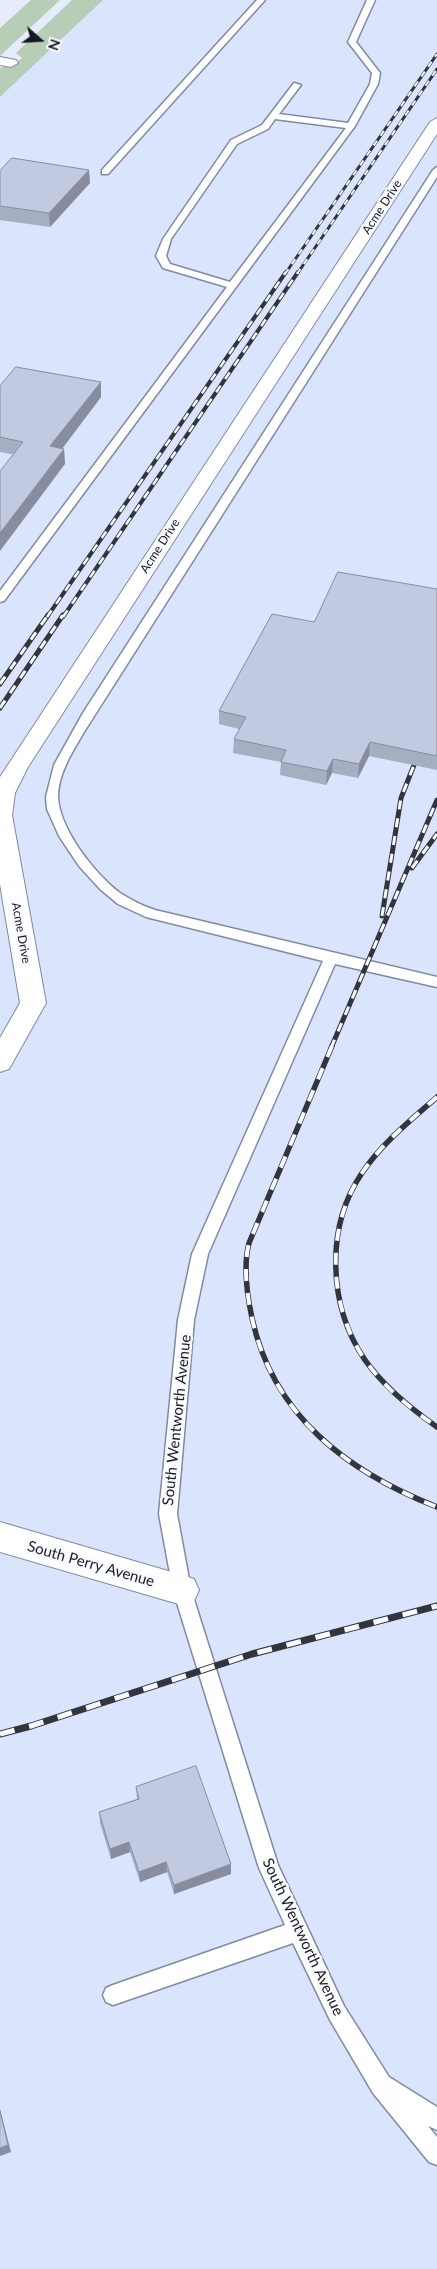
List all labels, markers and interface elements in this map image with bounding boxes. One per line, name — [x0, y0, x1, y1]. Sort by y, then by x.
north arrow — [15, 15, 65, 65]
text: N — [45, 37, 64, 53]
street label: Acme Drive — [359, 177, 405, 237]
street label: Acme Drive — [137, 516, 183, 576]
street label: Acme Drive — [9, 901, 33, 965]
street label: South Wentworth Avenue — [159, 1334, 195, 1506]
street label: South Perry Avenue — [25, 1537, 157, 1591]
street label: South Wentworth Avenue — [259, 1855, 347, 2019]

